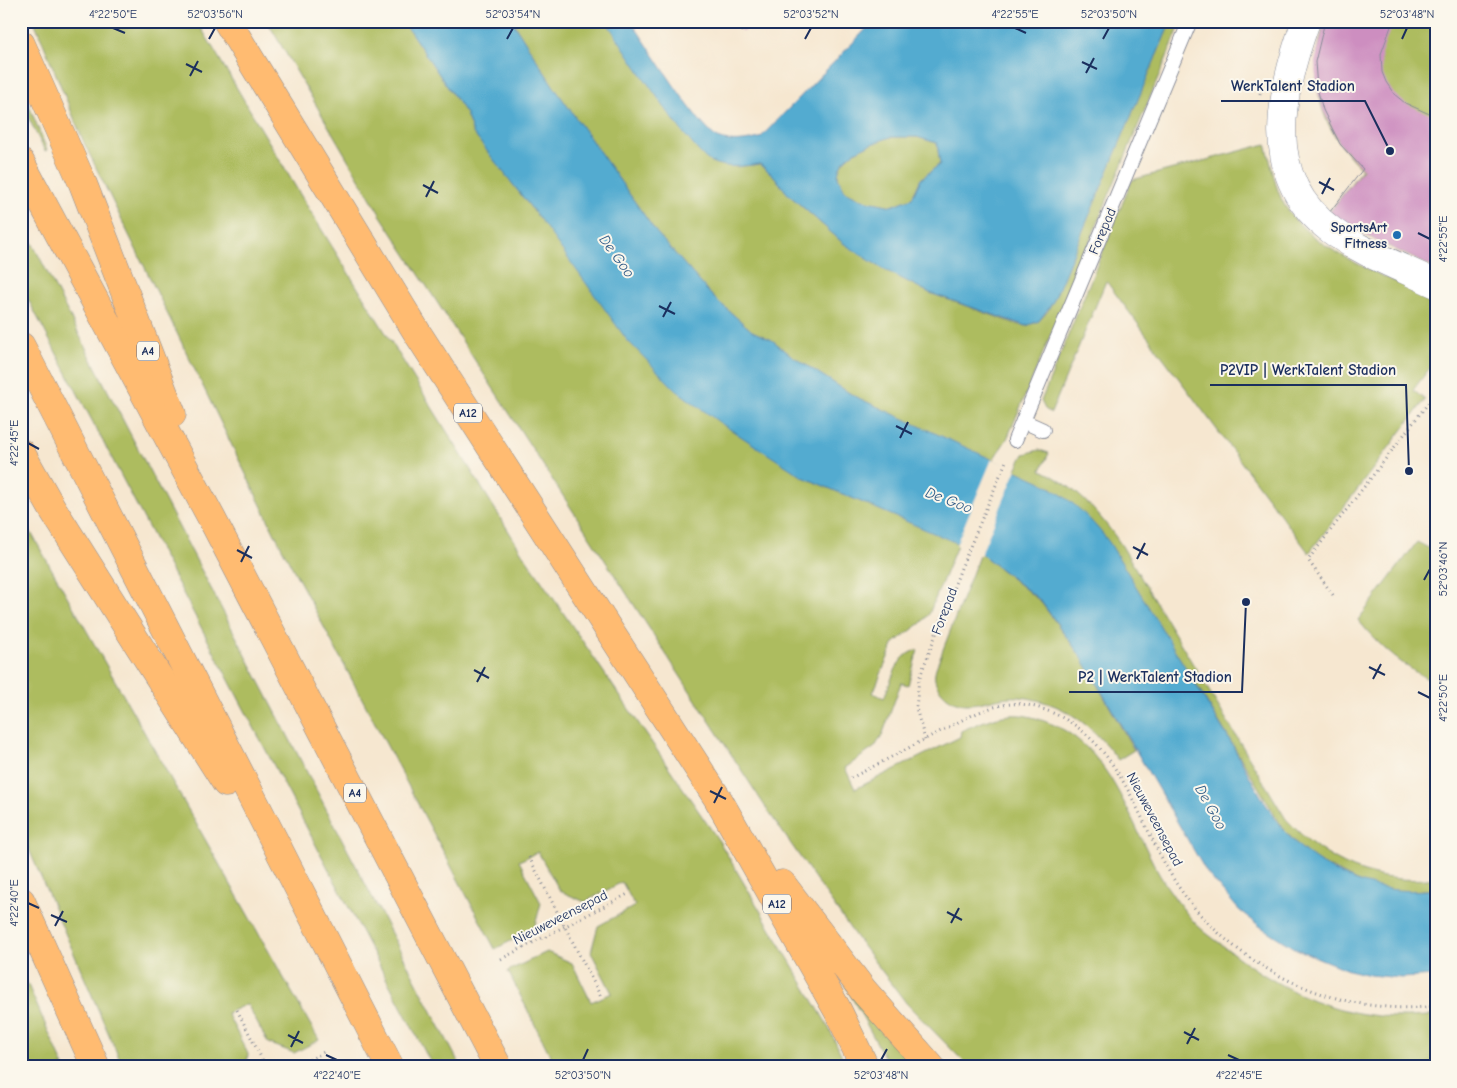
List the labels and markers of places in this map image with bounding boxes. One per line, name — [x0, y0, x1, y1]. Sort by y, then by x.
callout: WerkTalent Stadion — [1221, 71, 1365, 101]
place label: SportsArt Fitness — [1331, 219, 1387, 252]
marker: SportsArt Fitness — [1391, 229, 1403, 241]
callout: P2VIP | WerkTalent Stadion — [1210, 355, 1406, 385]
callout: P2 | WerkTalent Stadion — [1069, 662, 1242, 692]

